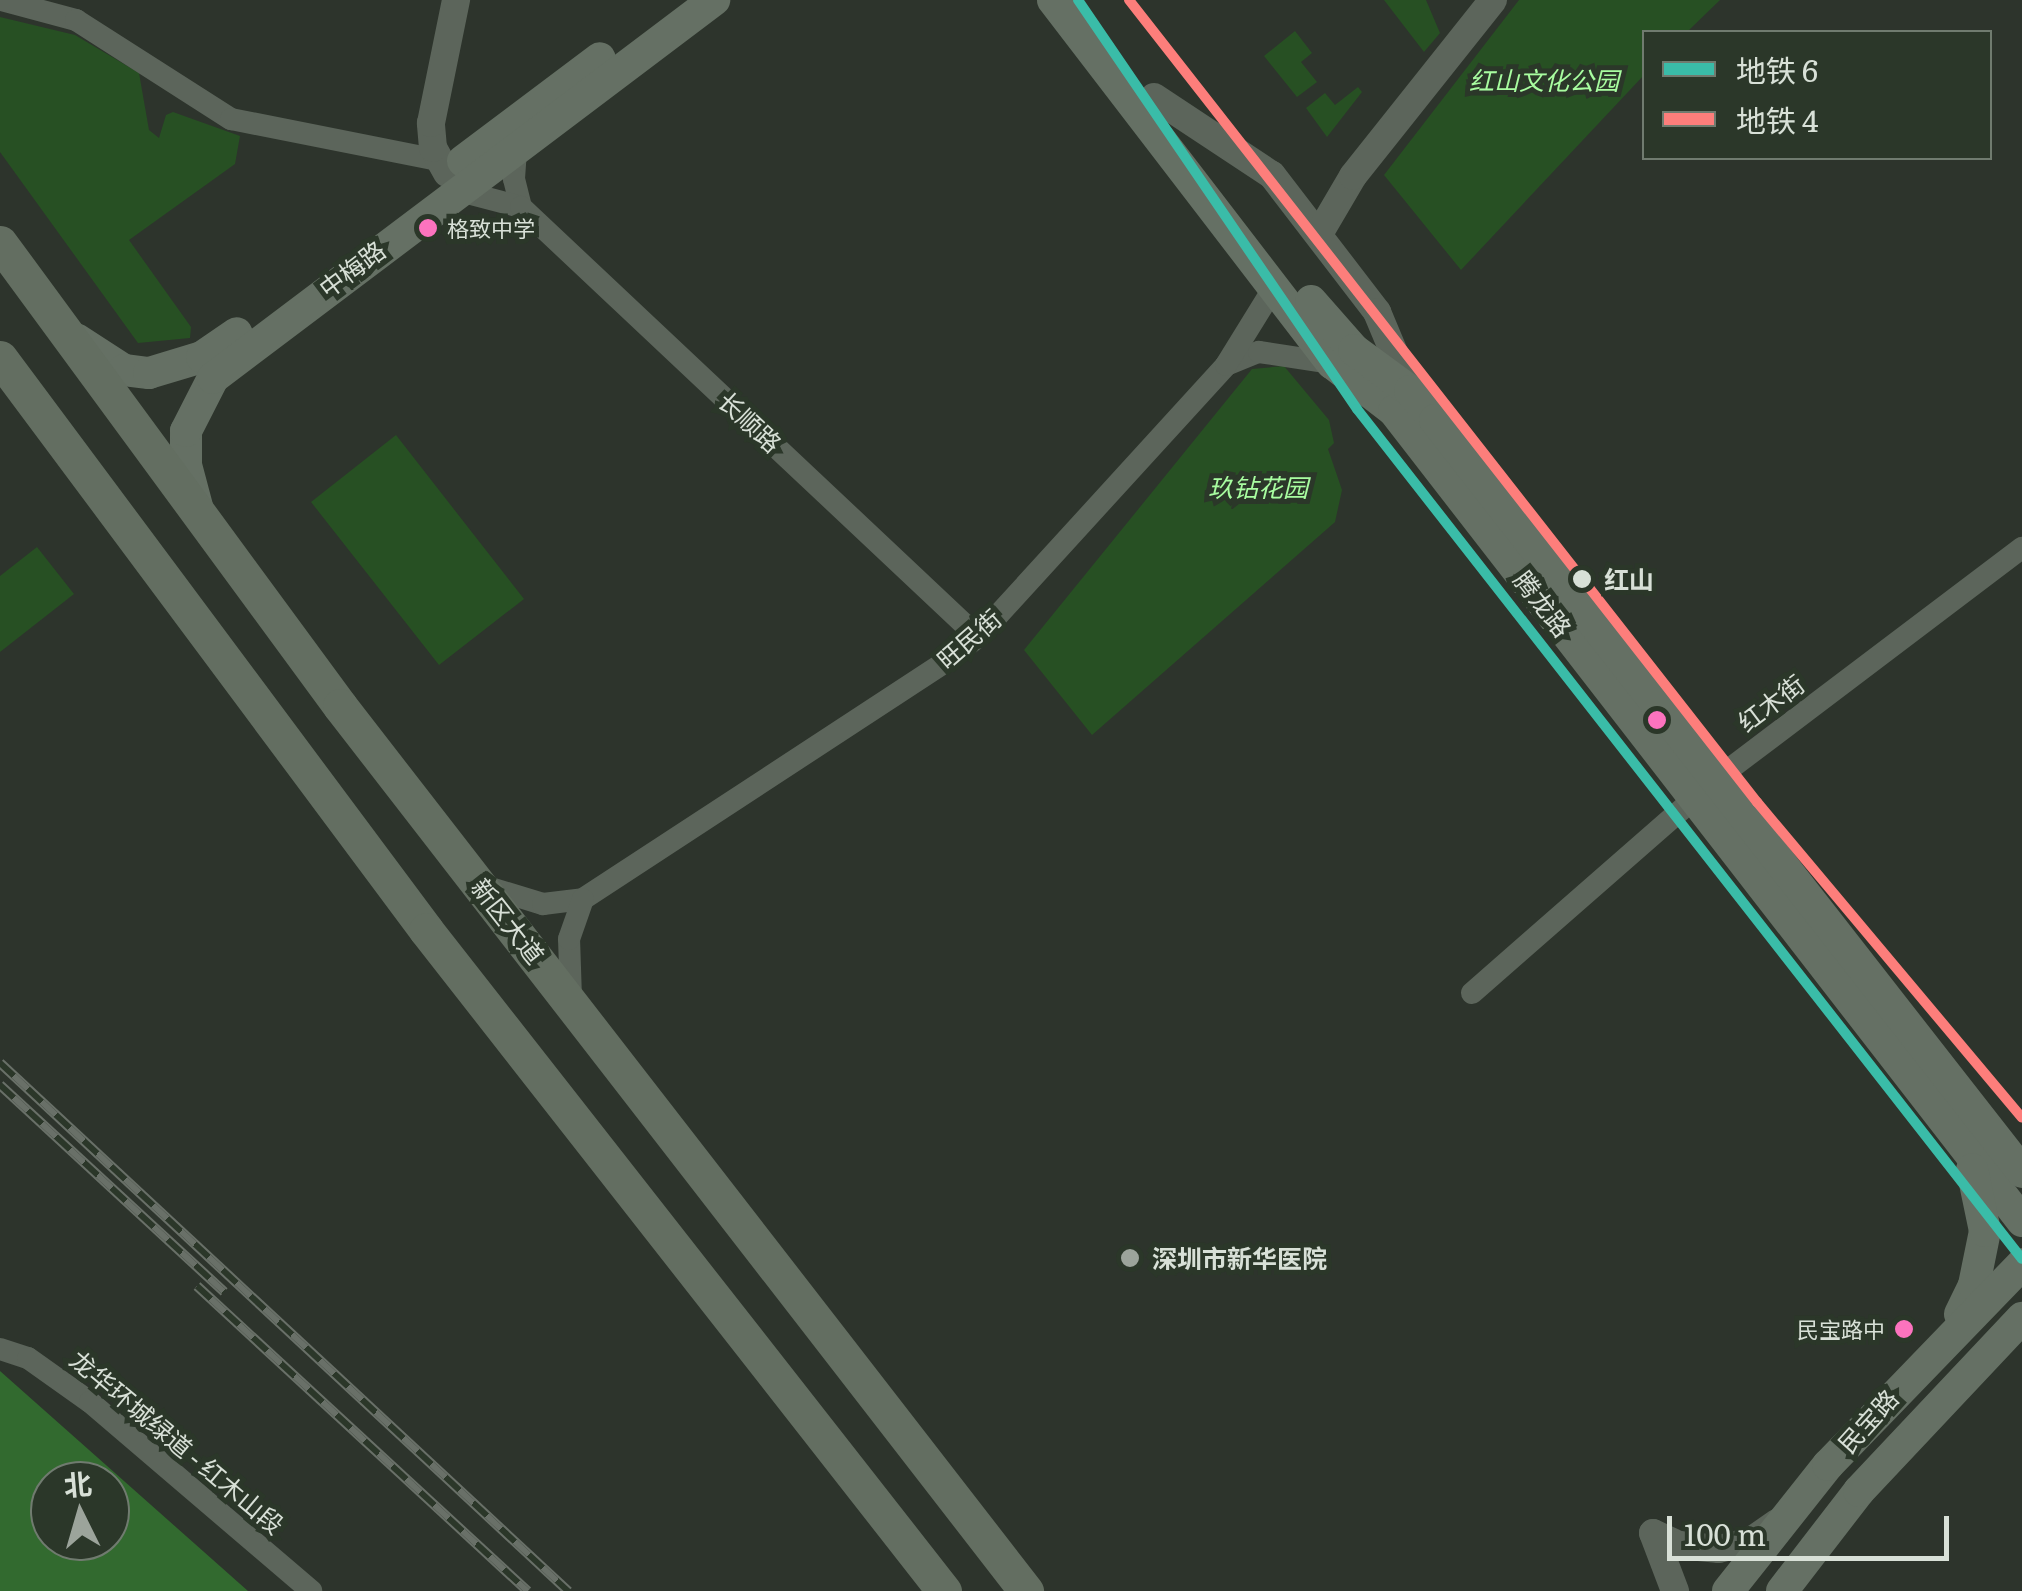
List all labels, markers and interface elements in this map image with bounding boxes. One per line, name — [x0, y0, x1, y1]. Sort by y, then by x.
legend — [1642, 30, 1992, 160]
text: 地铁 6 — [1736, 47, 1818, 91]
park label: 红山文化公园 — [1469, 65, 1619, 95]
text: 地铁 4 — [1736, 97, 1819, 141]
place label: 格致中学 — [447, 215, 535, 241]
marker: 格致中学 — [418, 218, 438, 238]
street label: 中梅路 — [313, 234, 391, 304]
street label: 长顺路 — [712, 385, 788, 459]
park label: 玖钻花园 — [1208, 472, 1308, 502]
place label: 红山 — [1604, 564, 1654, 594]
street label: 腾龙路 — [1508, 565, 1578, 643]
marker: 红山 — [1569, 566, 1595, 592]
street label: 旺民街 — [931, 603, 1007, 675]
street label: 红木街 — [1732, 668, 1810, 738]
unlabelled marker — [1647, 710, 1667, 730]
street label: 新区大道 — [465, 872, 551, 970]
place label: 深圳市新华医院 — [1152, 1243, 1327, 1273]
marker: 深圳市新华医院 — [1117, 1245, 1143, 1271]
place label: 民宝路中 — [1797, 1316, 1885, 1342]
marker: 民宝路中 — [1894, 1319, 1914, 1339]
street label: 龙华环城绿道 - 红木山段 — [64, 1344, 290, 1540]
street label: 民宝路 — [1832, 1383, 1904, 1459]
north arrow — [30, 1461, 130, 1561]
text: 北 — [62, 1461, 93, 1505]
scale bar — [1672, 1496, 1954, 1558]
text: 100 m — [1684, 1511, 1766, 1555]

